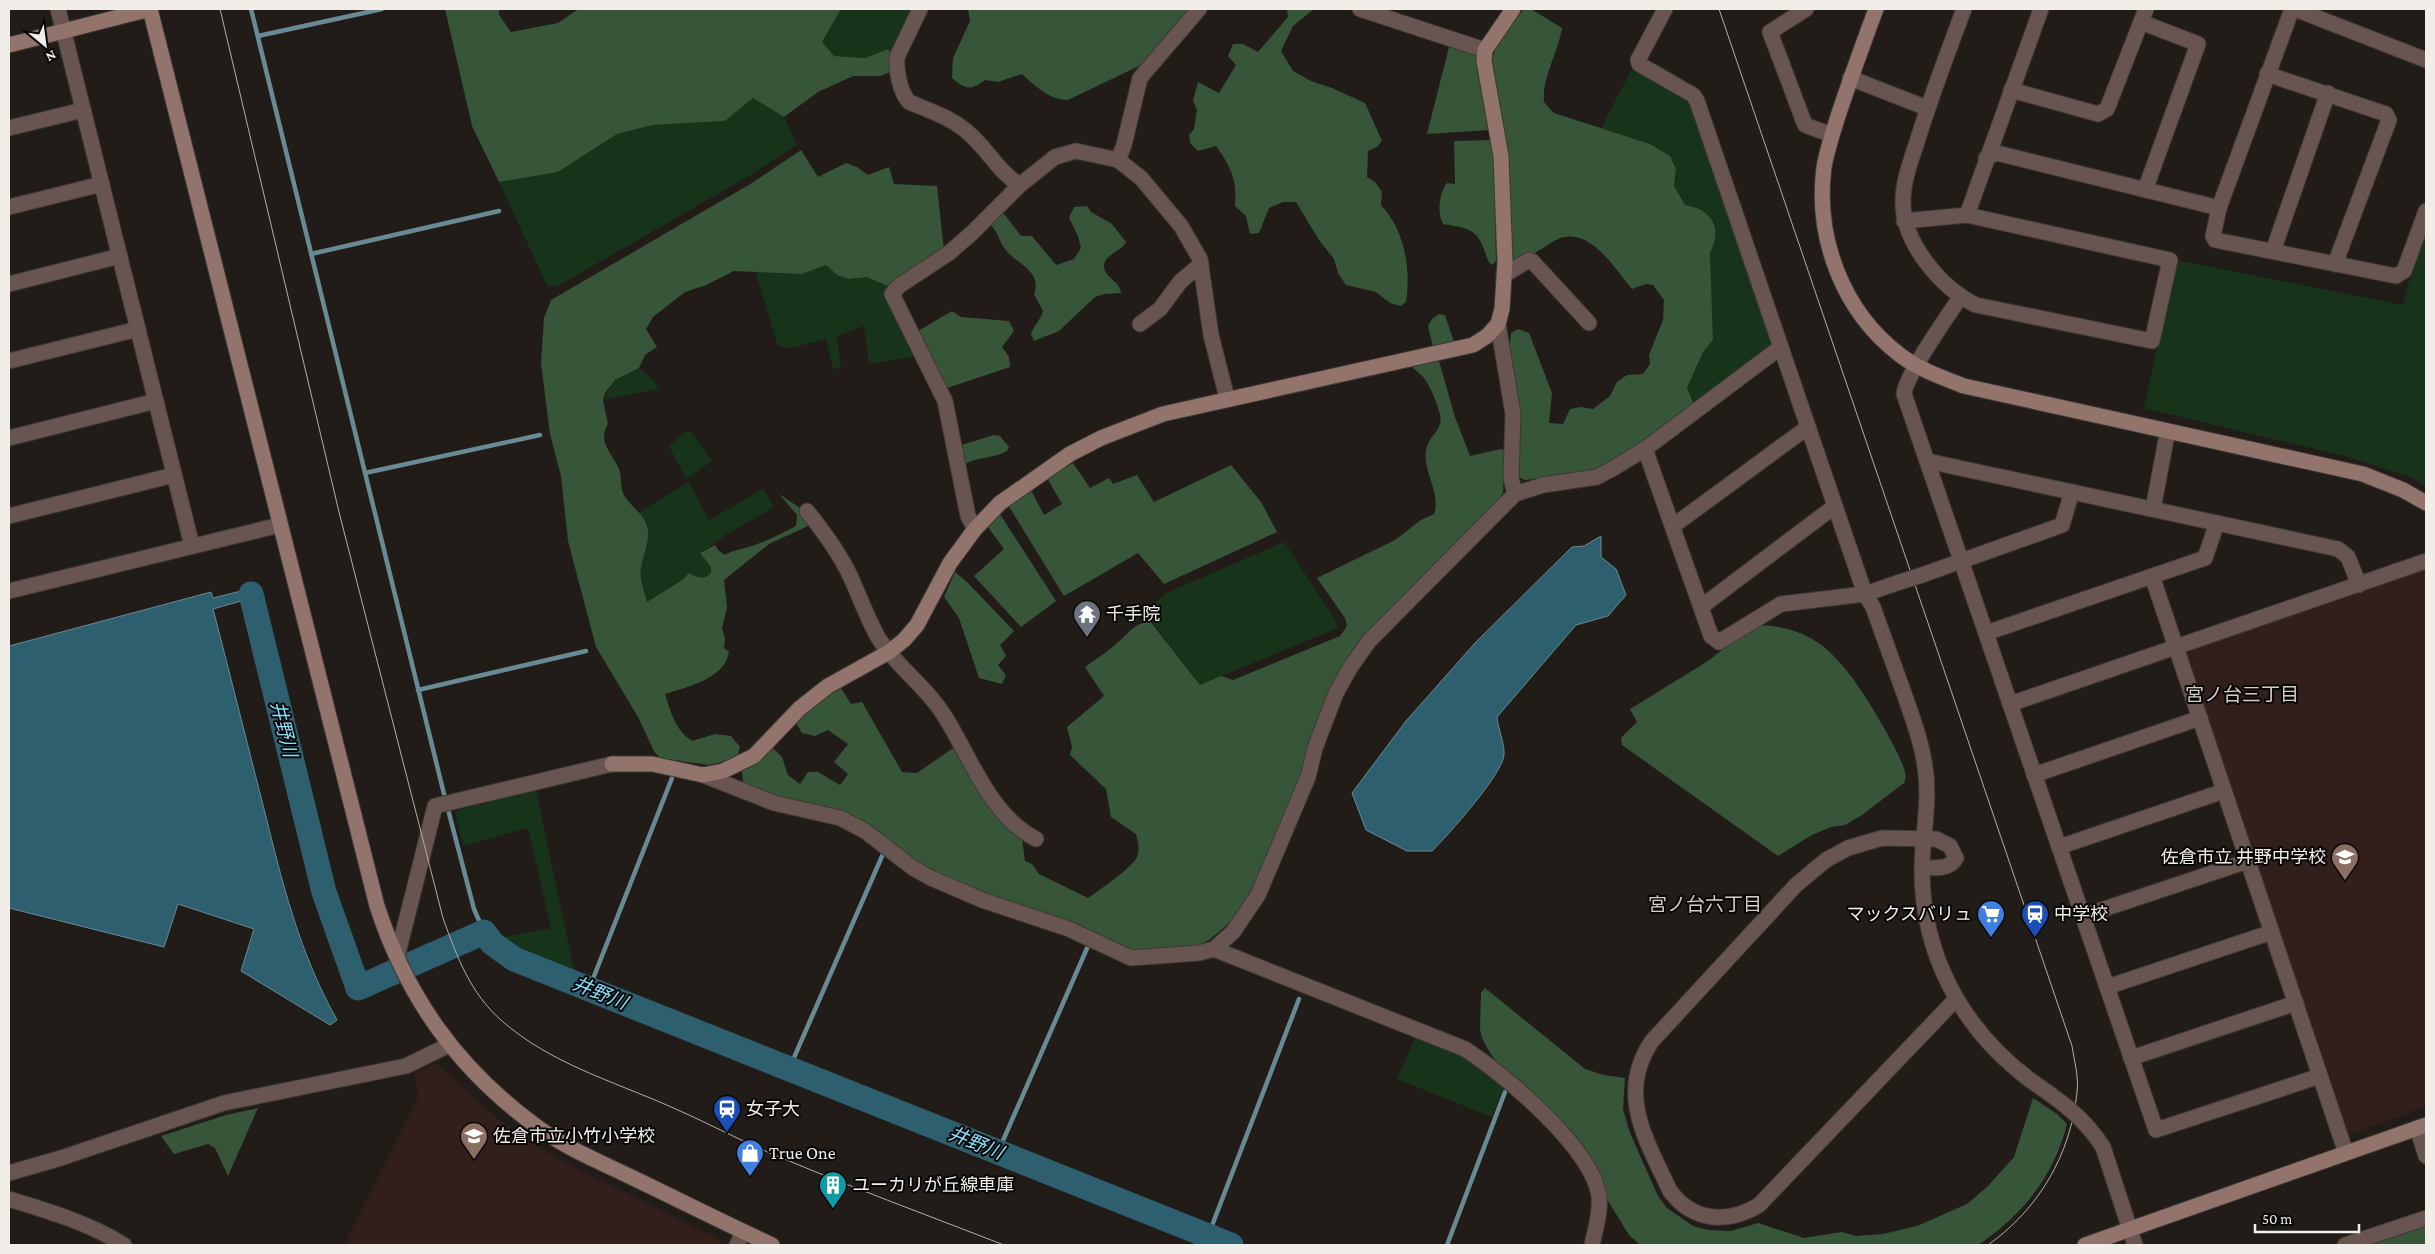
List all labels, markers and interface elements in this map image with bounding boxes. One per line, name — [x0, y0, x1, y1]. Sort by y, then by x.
north arrow — [20, 20, 70, 70]
text: N — [43, 47, 59, 66]
temple icon: 千手院 — [1072, 599, 1102, 638]
place label: 千手院 — [1106, 604, 1160, 624]
district label: 宮ノ台三丁目 — [2185, 684, 2299, 705]
water label: 井野川 — [267, 699, 302, 761]
school or university icon: 佐倉市立 井野中学校 — [2330, 842, 2360, 881]
place label: 佐倉市立 井野中学校 — [2161, 847, 2326, 867]
district label: 宮ノ台六丁目 — [1648, 894, 1762, 915]
supermarket icon: マックスバリュ — [1976, 899, 2006, 938]
station icon: 中学校 — [2020, 899, 2050, 938]
place label: マックスバリュ — [1847, 904, 1972, 924]
place label: 中学校 — [2054, 904, 2108, 924]
water label: 井野川 — [570, 973, 632, 1014]
station icon: 女子大 — [712, 1094, 742, 1133]
place label: 女子大 — [746, 1099, 800, 1119]
school or university icon: 佐倉市立小竹小学校 — [459, 1121, 489, 1160]
water label: 井野川 — [946, 1123, 1008, 1164]
place label: 佐倉市立小竹小学校 — [493, 1126, 655, 1146]
shop icon: True One — [735, 1138, 765, 1177]
place label: True One — [769, 1143, 836, 1163]
building icon: ユーカリが丘線車庫 — [818, 1170, 848, 1209]
place label: ユーカリが丘線車庫 — [852, 1175, 1014, 1195]
scale bar — [2255, 1202, 2359, 1234]
text: 50 m — [2262, 1211, 2292, 1227]

